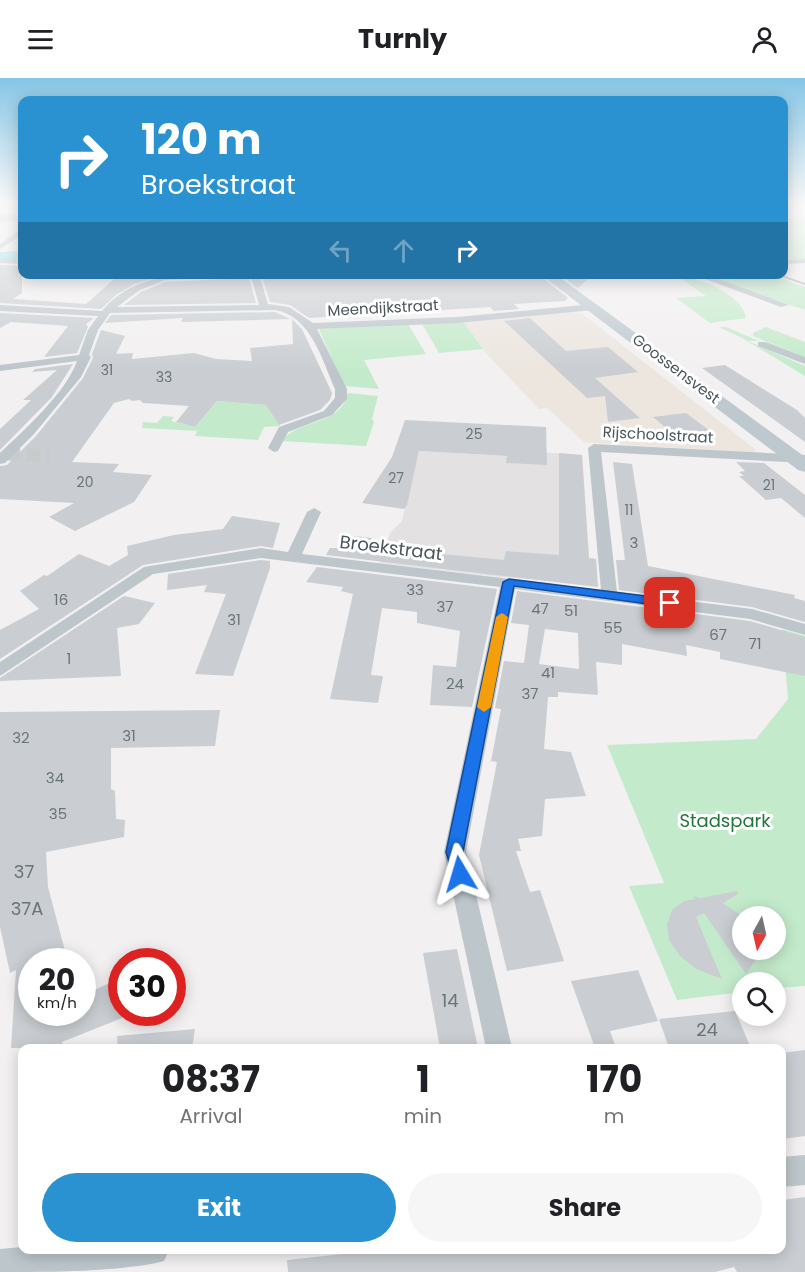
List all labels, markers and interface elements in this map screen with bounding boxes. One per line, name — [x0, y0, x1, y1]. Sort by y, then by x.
text: Turnly — [358, 20, 447, 57]
icon: menu — [24, 23, 57, 56]
icon: person — [748, 23, 781, 56]
text: 120 m — [141, 110, 262, 169]
icon: right — [42, 120, 120, 198]
text: Broekstraat — [141, 166, 296, 203]
icon: left — [324, 234, 357, 267]
icon: ahead — [387, 234, 420, 267]
icon: right — [450, 234, 483, 267]
street label: Meendijkstraat — [327, 294, 439, 321]
street label: Goossensvest — [628, 329, 724, 408]
house number: 31 — [101, 360, 113, 380]
house number: 33 — [156, 367, 172, 387]
street label: Rijschoolstraat — [602, 421, 714, 448]
house number: 25 — [466, 424, 482, 444]
house number: 27 — [388, 468, 404, 488]
house number: 20 — [77, 472, 93, 492]
house number: 21 — [763, 475, 775, 495]
house number: 11 — [625, 500, 633, 520]
street label: Broekstraat — [338, 529, 444, 566]
house number: 3 — [630, 532, 638, 553]
pin — [644, 577, 695, 628]
house number: 33 — [406, 579, 424, 600]
icon: arrive — [653, 586, 686, 619]
house number: 16 — [54, 589, 68, 610]
house number: 37 — [436, 596, 454, 617]
house number: 47 — [531, 598, 549, 619]
house number: 51 — [564, 600, 578, 621]
house number: 31 — [227, 609, 241, 630]
house number: 55 — [604, 617, 622, 638]
house number: 67 — [709, 624, 727, 645]
house number: 71 — [749, 633, 762, 654]
house number: 1 — [67, 648, 71, 669]
house number: 41 — [541, 662, 555, 683]
house number: 24 — [446, 673, 464, 694]
house number: 37 — [521, 683, 539, 704]
house number: 31 — [122, 725, 136, 746]
house number: 32 — [12, 727, 30, 748]
house number: 34 — [46, 767, 64, 788]
house number: 35 — [49, 803, 67, 824]
park label: Stadspark — [679, 808, 771, 833]
position arrow — [428, 842, 492, 906]
house number: 37 — [14, 859, 34, 884]
house number: 37A — [11, 896, 43, 921]
north arrow — [732, 906, 786, 960]
map controls — [732, 906, 786, 1026]
speed limit sign: 30 — [108, 948, 186, 1026]
text: 20 — [39, 958, 75, 1001]
button: search — [732, 972, 786, 1026]
house number: 14 — [441, 988, 459, 1013]
text: km/h — [37, 992, 77, 1013]
house number: 24 — [696, 1017, 718, 1042]
text: 08:37 — [162, 1054, 260, 1105]
text: 1 — [416, 1054, 430, 1105]
text: 170 — [586, 1054, 642, 1105]
text: Arrival — [179, 1102, 242, 1130]
text: min — [404, 1102, 442, 1130]
text: m — [604, 1102, 624, 1130]
button: Exit — [42, 1173, 396, 1242]
button: Share — [408, 1173, 762, 1242]

